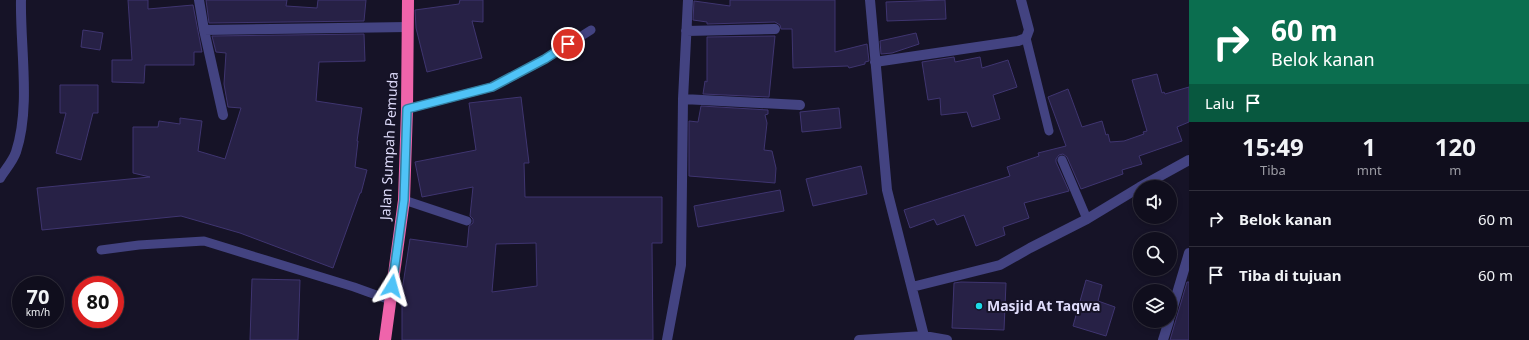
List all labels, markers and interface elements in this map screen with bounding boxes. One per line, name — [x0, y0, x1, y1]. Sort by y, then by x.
text: 60 m — [1271, 11, 1338, 49]
icon: right — [1205, 16, 1257, 68]
pin — [551, 27, 585, 61]
icon: arrive — [557, 33, 579, 55]
text: Belok kanan — [1271, 47, 1375, 71]
street label: Jalan Sumpah Pemuda — [375, 71, 402, 222]
icon: arrive — [1242, 92, 1264, 114]
text: Lalu — [1205, 93, 1234, 113]
text: 15:49 — [1242, 130, 1304, 163]
text: 1 — [1362, 130, 1376, 163]
text: 120 — [1435, 130, 1476, 163]
text: Tiba — [1260, 161, 1286, 179]
text: mnt — [1357, 161, 1382, 179]
text: m — [1449, 161, 1461, 179]
map controls — [1133, 180, 1177, 328]
button: sound — [1133, 180, 1177, 224]
icon: right — [1205, 208, 1227, 230]
text: Belok kanan — [1239, 209, 1332, 229]
text: 60 m — [1478, 209, 1513, 229]
button: search — [1133, 232, 1177, 276]
icon: arrive — [1205, 264, 1227, 286]
position arrow — [371, 265, 413, 307]
text: Tiba di tujuan — [1239, 265, 1342, 285]
text: 60 m — [1478, 265, 1513, 285]
speed limit sign: 80 — [72, 276, 124, 328]
text: 70 — [27, 283, 49, 310]
button: layers — [1133, 284, 1177, 328]
place label: Masjid At Taqwa — [987, 296, 1100, 315]
marker: Masjid At Taqwa — [974, 301, 984, 311]
text: km/h — [26, 305, 50, 319]

